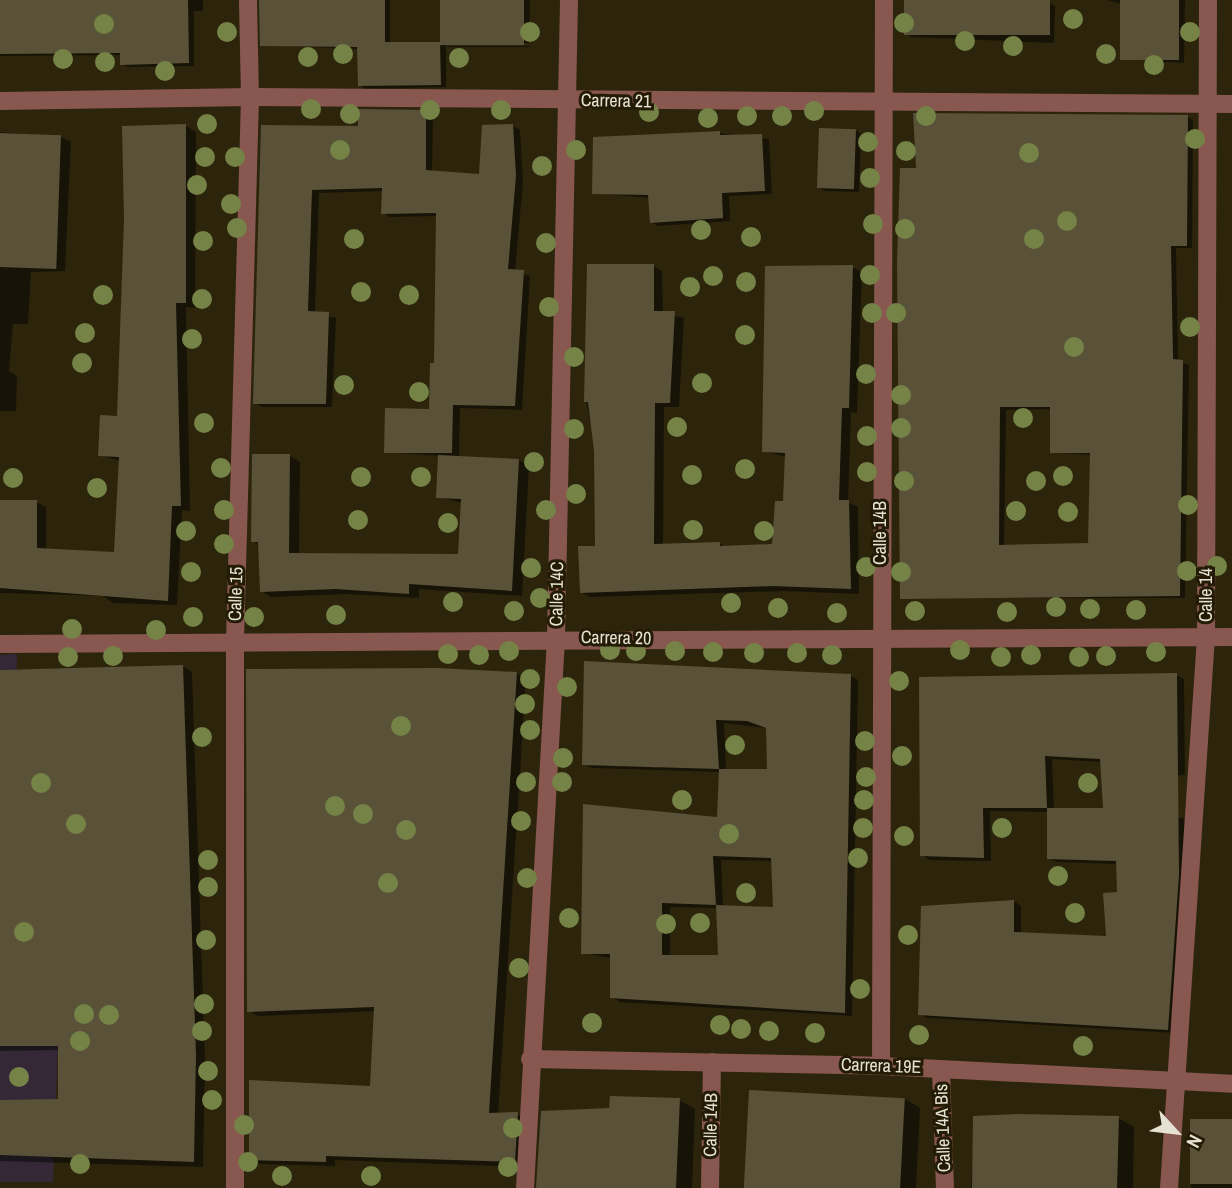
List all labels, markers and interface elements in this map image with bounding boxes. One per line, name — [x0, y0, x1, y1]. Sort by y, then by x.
street label: Carrera 21 — [581, 90, 651, 112]
street label: Calle 14B — [869, 501, 891, 565]
street label: Calle 14C — [546, 561, 568, 627]
street label: Calle 15 — [224, 567, 248, 621]
street label: Calle 14 — [1195, 568, 1217, 622]
street label: Carrera 20 — [581, 627, 651, 649]
street label: Carrera 19E — [840, 1054, 922, 1078]
street label: Calle 14A Bis — [931, 1083, 955, 1173]
street label: Calle 14B — [700, 1093, 722, 1157]
north arrow — [1141, 1097, 1211, 1167]
text: N — [1181, 1131, 1209, 1152]

